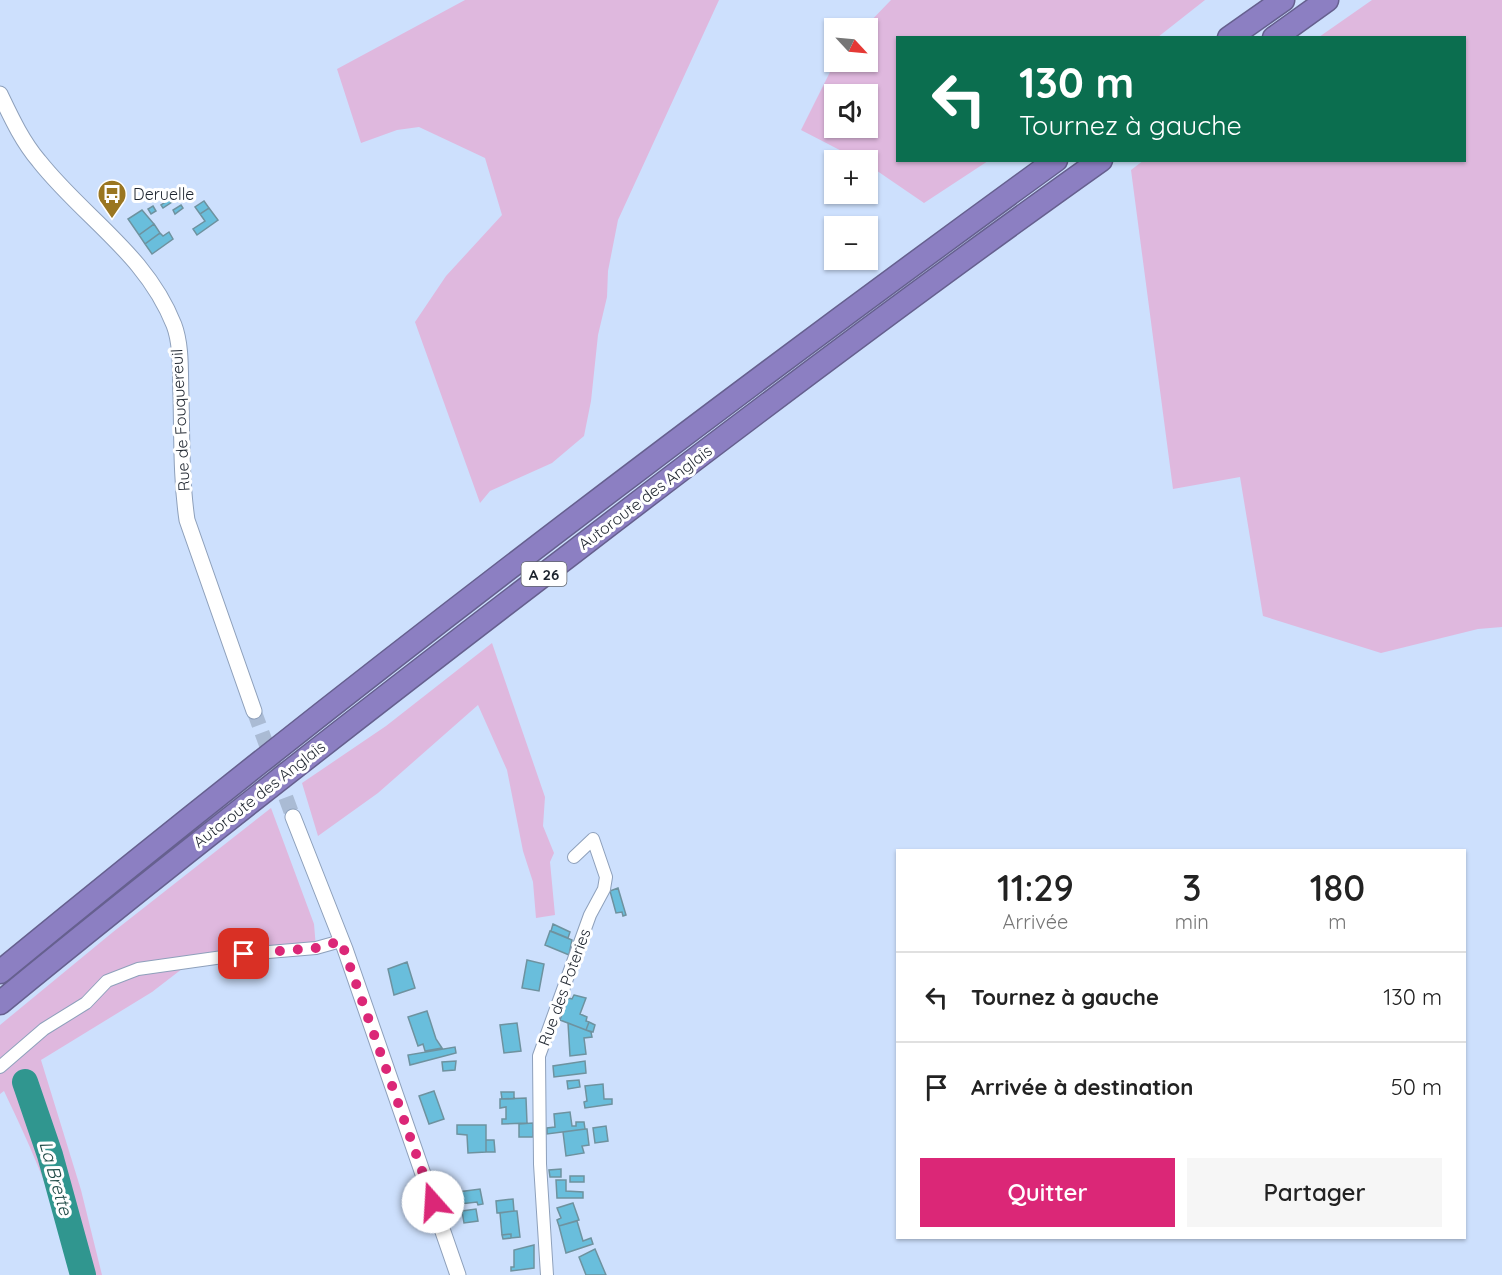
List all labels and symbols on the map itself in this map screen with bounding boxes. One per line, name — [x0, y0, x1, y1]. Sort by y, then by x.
north arrow — [824, 18, 878, 72]
bus stop icon: Deruelle — [96, 178, 128, 220]
place label: Deruelle — [133, 184, 194, 204]
street label: Rue de Fouquereuil — [166, 348, 194, 492]
street label: Autoroute des Anglais — [574, 440, 716, 554]
road number: A 26 — [522, 562, 566, 586]
street label: Autoroute des Anglais — [189, 736, 329, 852]
street label: Rue des Poteries — [534, 926, 594, 1048]
pin — [218, 928, 269, 979]
water label: La Brette — [34, 1138, 78, 1219]
position arrow — [401, 1170, 465, 1234]

